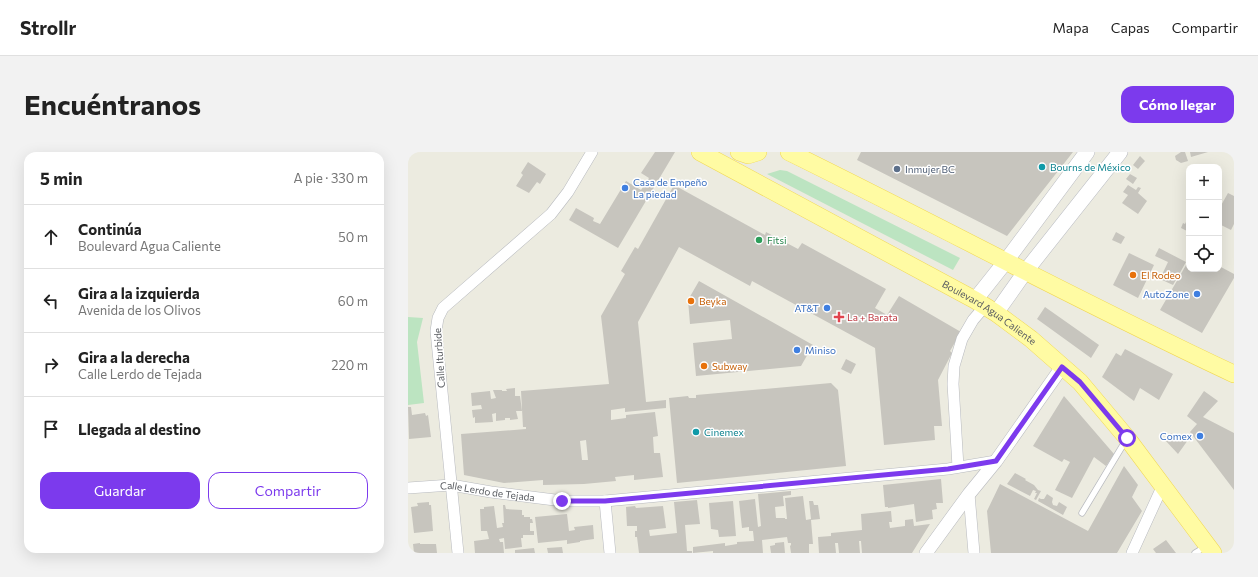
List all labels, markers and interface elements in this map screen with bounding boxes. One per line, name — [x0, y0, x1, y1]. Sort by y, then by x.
text: Strollr — [20, 16, 76, 39]
text: Mapa — [1053, 19, 1089, 36]
text: Capas — [1111, 19, 1150, 36]
text: Compartir — [1172, 19, 1238, 36]
button: Cómo llegar — [1121, 86, 1234, 123]
text: Encuéntranos — [24, 87, 201, 121]
place label: Bourns de México — [1050, 161, 1131, 173]
marker: Bourns de México — [1037, 162, 1047, 172]
place label: Inmujer BC — [905, 163, 955, 175]
marker: Inmujer BC — [892, 164, 902, 174]
map controls — [1186, 164, 1222, 272]
button: + — [1186, 164, 1222, 200]
text: 5 min — [40, 168, 83, 189]
text: A pie · 330 m — [293, 170, 368, 186]
place label: Casa de Empeño La piedad — [633, 176, 707, 200]
marker: Casa de Empeño La piedad — [620, 183, 630, 193]
button: − — [1186, 200, 1222, 236]
text: Continúa — [78, 220, 142, 238]
icon: ahead — [40, 226, 62, 248]
text: 50 m — [338, 229, 368, 245]
place label: Fitsi — [767, 234, 787, 246]
marker: Fitsi — [754, 235, 764, 245]
button: locate — [1186, 236, 1222, 272]
text: Boulevard Agua Caliente — [78, 238, 221, 254]
place label: El Rodeo — [1141, 269, 1181, 281]
marker: El Rodeo — [1128, 270, 1138, 280]
street label: Boulevard Agua Caliente — [940, 278, 1039, 347]
text: Gira a la izquierda — [78, 284, 200, 302]
place label: AutoZone — [1143, 288, 1189, 300]
marker: AutoZone — [1192, 289, 1202, 299]
icon: left — [40, 290, 62, 312]
text: 60 m — [338, 293, 368, 309]
place label: Beyka — [699, 295, 726, 307]
marker: Beyka — [686, 296, 696, 306]
text: Avenida de los Olivos — [78, 302, 201, 318]
place label: AT&T — [794, 302, 820, 314]
marker: AT&T — [822, 303, 832, 313]
place label: La + Barata — [847, 311, 898, 323]
marker: La + Barata — [834, 312, 844, 322]
street label: Calle Iturbide — [431, 327, 447, 389]
place label: Miniso — [805, 344, 836, 356]
marker: Miniso — [792, 345, 802, 355]
text: Gira a la derecha — [78, 348, 190, 366]
icon: right — [40, 354, 62, 376]
text: 220 m — [331, 357, 368, 373]
place label: Subway — [712, 360, 747, 372]
marker: Subway — [699, 361, 709, 371]
text: Calle Lerdo de Tejada — [78, 366, 202, 382]
icon: arrive — [40, 418, 62, 440]
text: Llegada al destino — [78, 420, 201, 438]
place label: Cinemex — [704, 426, 744, 438]
marker: Cinemex — [691, 427, 701, 437]
route start — [1118, 429, 1136, 447]
place label: Comex — [1160, 430, 1193, 442]
marker: Comex — [1195, 431, 1205, 441]
button: Guardar — [40, 472, 200, 509]
button: Compartir — [208, 472, 368, 509]
street label: Calle Lerdo de Tejada — [440, 479, 536, 503]
route end — [553, 492, 571, 510]

